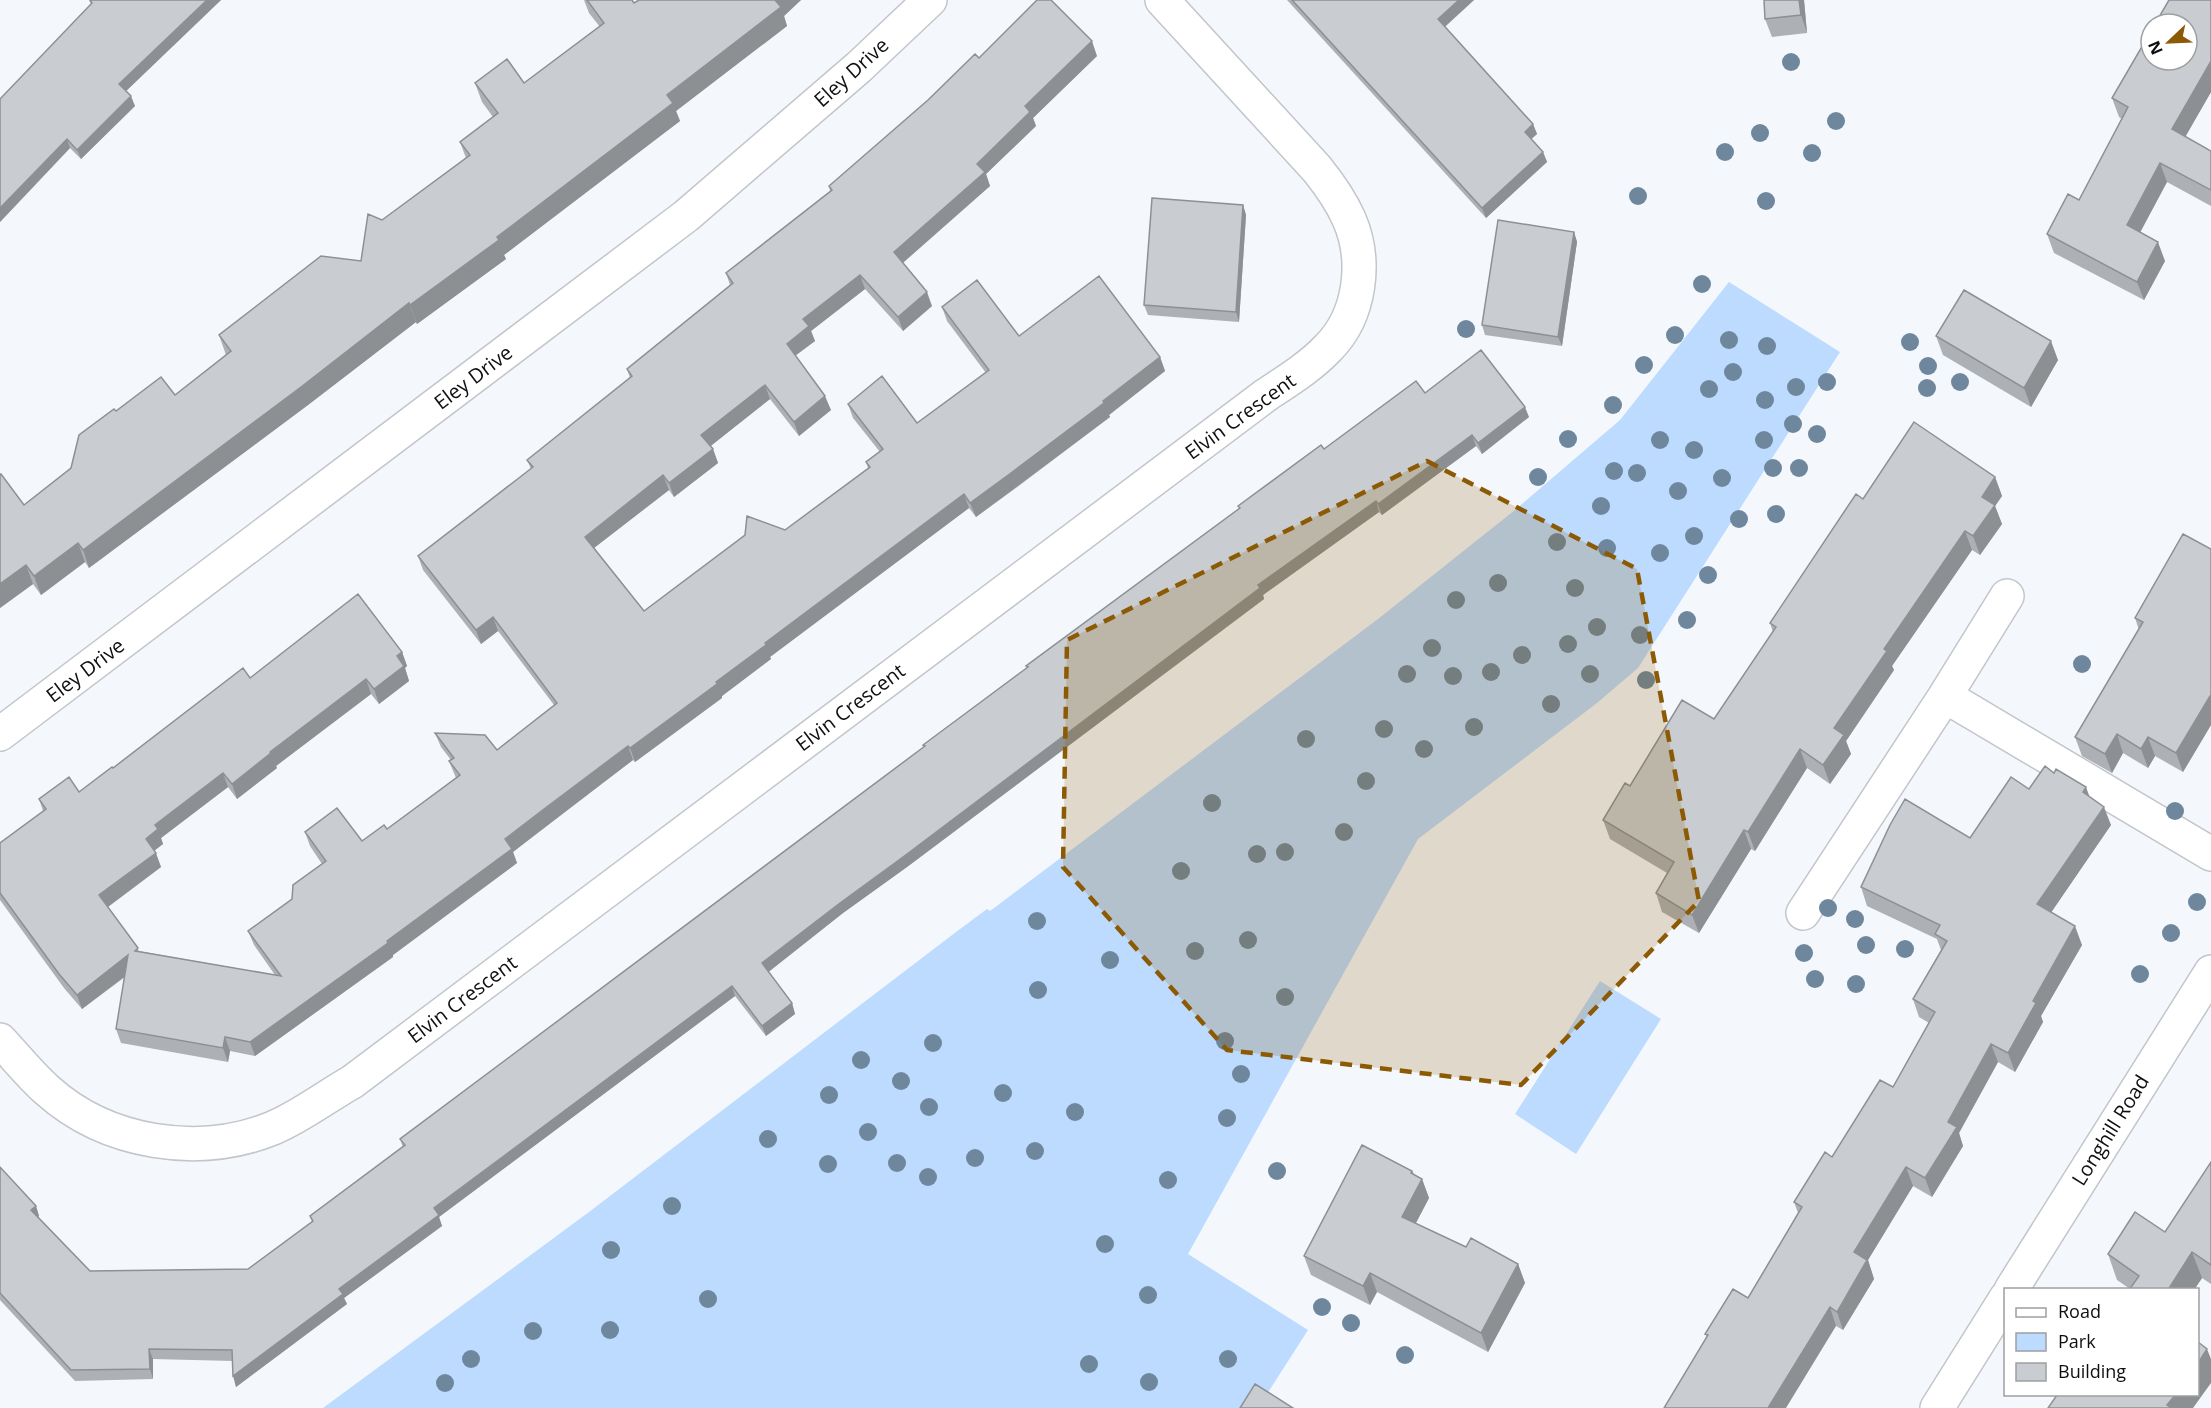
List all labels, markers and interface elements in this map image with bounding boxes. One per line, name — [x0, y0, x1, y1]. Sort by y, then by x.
north arrow — [2139, 12, 2199, 72]
street label: Eley Drive — [808, 31, 894, 113]
text: N — [2143, 38, 2168, 58]
street label: Eley Drive — [428, 339, 518, 415]
street label: Elvin Crescent — [1179, 367, 1301, 465]
street label: Eley Drive — [40, 632, 130, 708]
street label: Elvin Crescent — [790, 657, 910, 757]
street label: Elvin Crescent — [402, 949, 522, 1049]
street label: Longhill Road — [2065, 1069, 2155, 1191]
legend — [2004, 1288, 2199, 1396]
text: Road — [2058, 1299, 2101, 1323]
text: Park — [2058, 1329, 2096, 1353]
text: Building — [2058, 1359, 2126, 1383]

